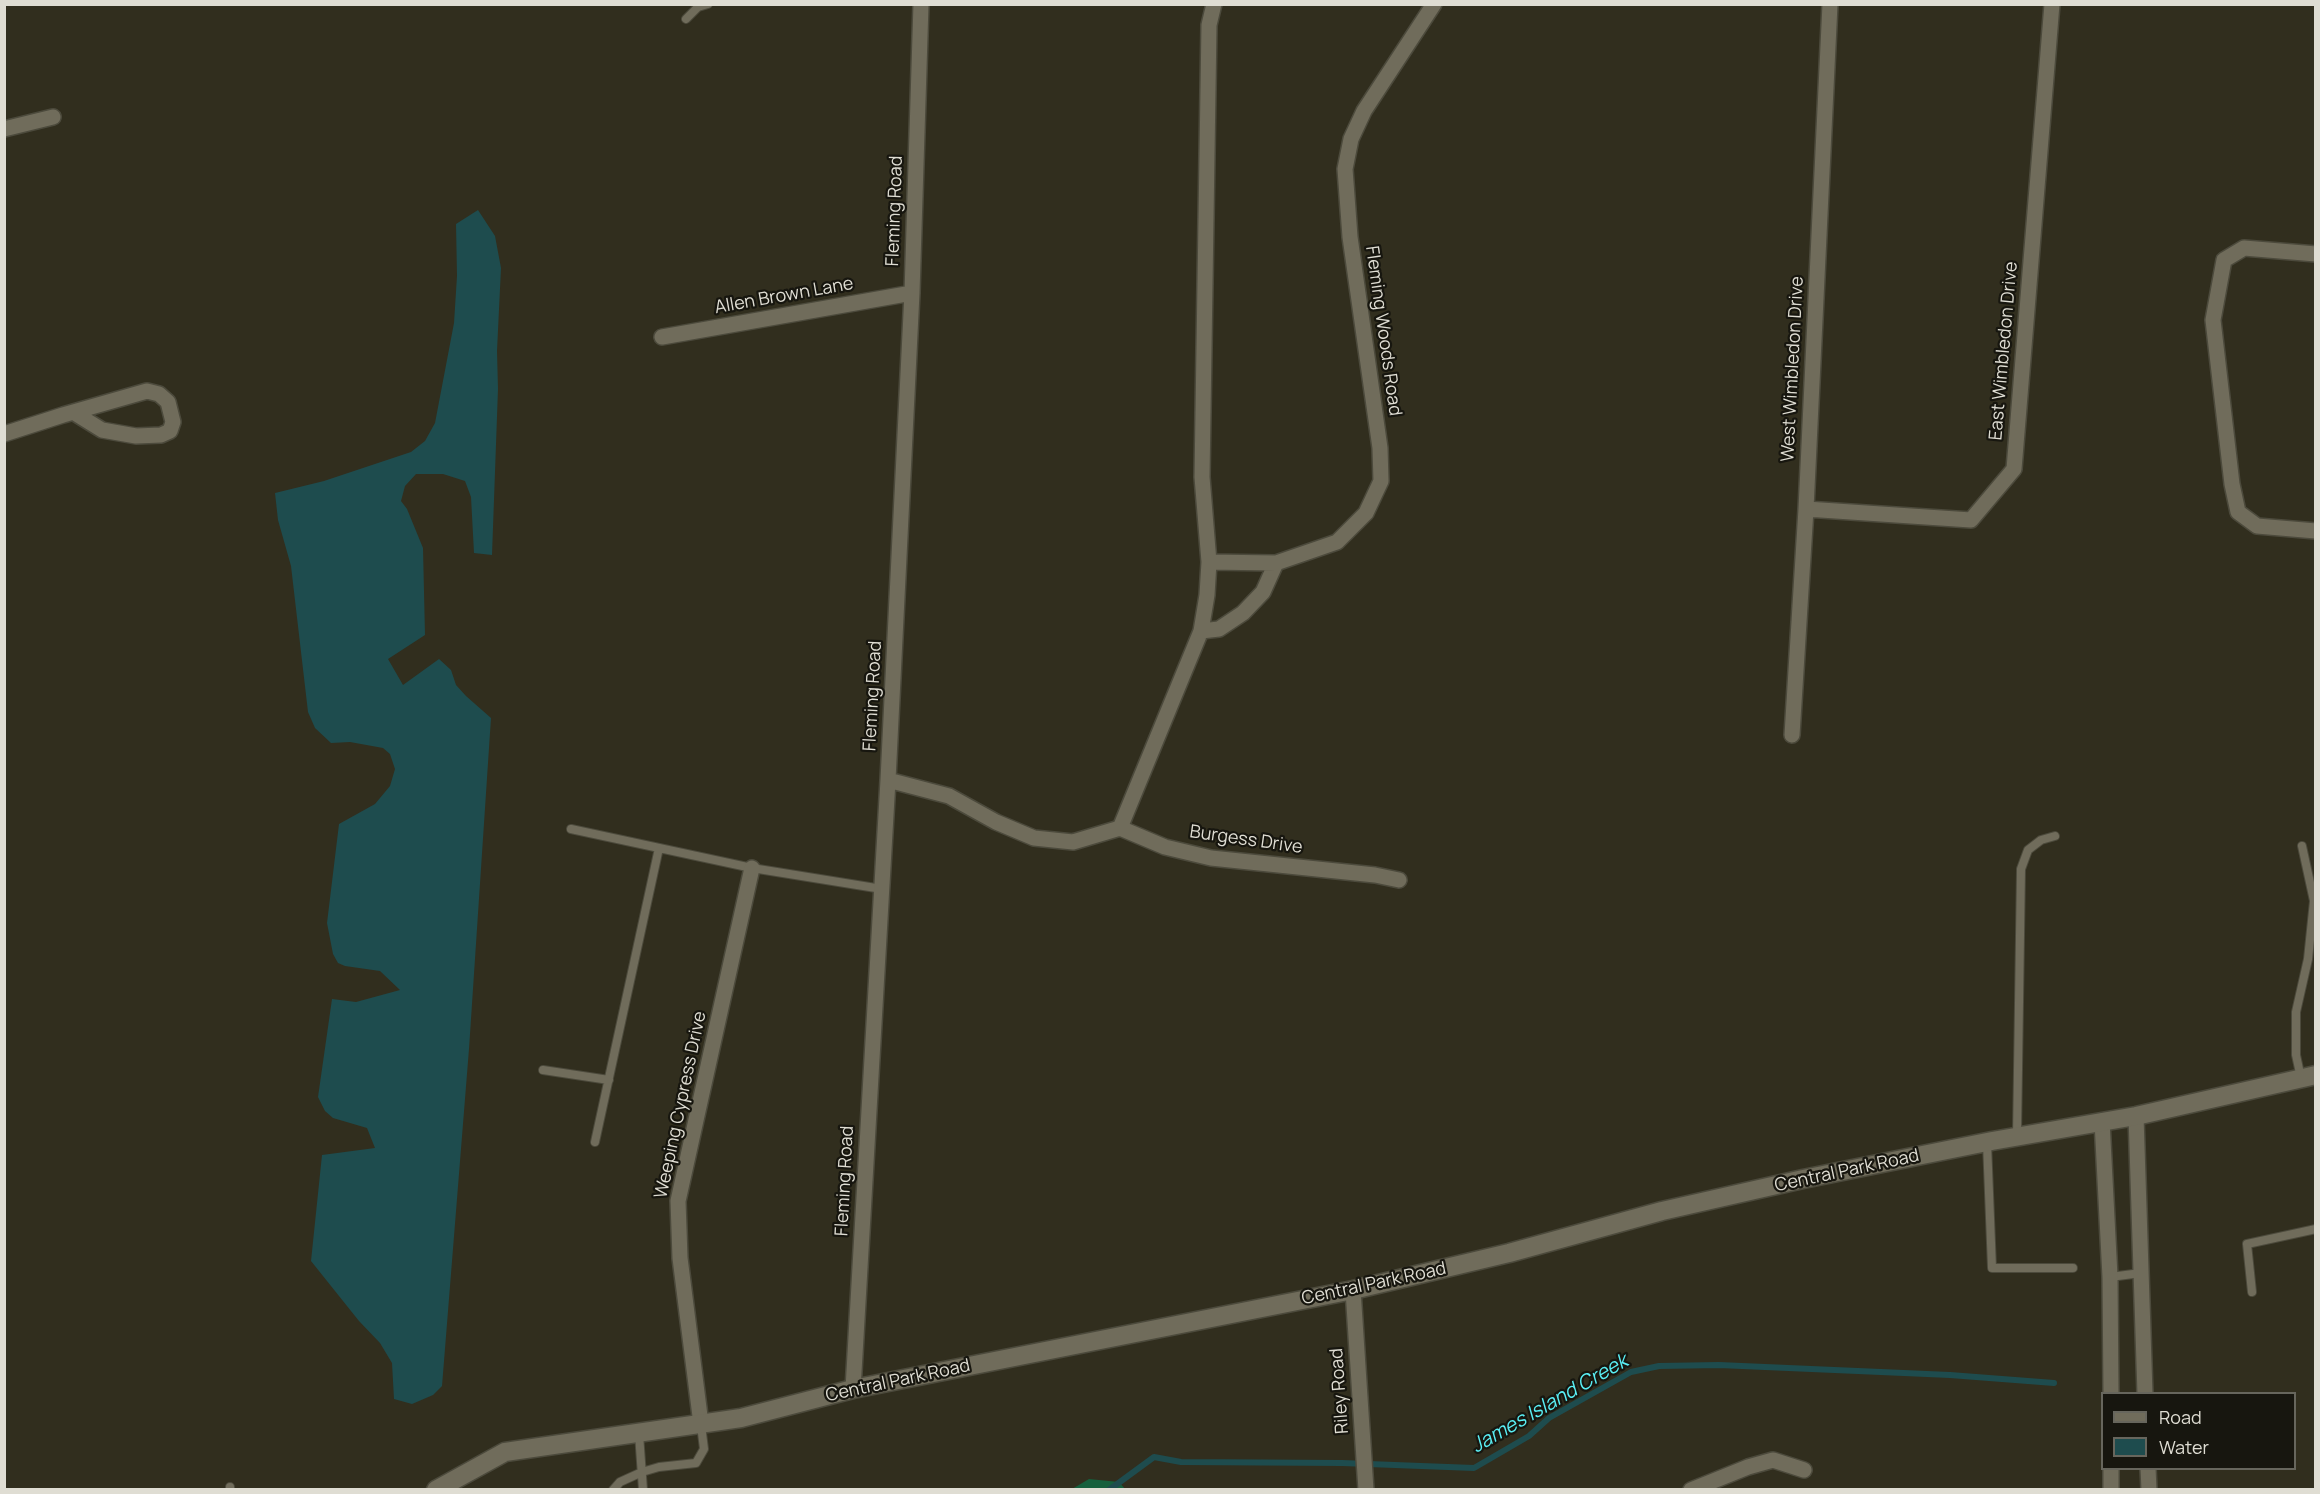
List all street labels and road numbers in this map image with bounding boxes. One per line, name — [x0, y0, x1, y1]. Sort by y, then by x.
street label: Fleming Road — [882, 155, 908, 267]
street label: Fleming Woods Road — [1360, 245, 1406, 417]
street label: East Wimbledon Drive — [1985, 261, 2023, 441]
street label: Allen Brown Lane — [713, 273, 855, 319]
street label: West Wimbledon Drive — [1777, 276, 1809, 462]
street label: Fleming Road — [859, 640, 887, 752]
street label: Burgess Drive — [1188, 821, 1304, 859]
street label: Weeping Cypress Drive — [651, 1009, 711, 1201]
street label: Fleming Road — [831, 1125, 859, 1237]
street label: Central Park Road — [1773, 1145, 1921, 1197]
street label: Central Park Road — [1300, 1258, 1448, 1310]
street label: Riley Road — [1326, 1347, 1354, 1435]
street label: Central Park Road — [824, 1355, 972, 1407]

